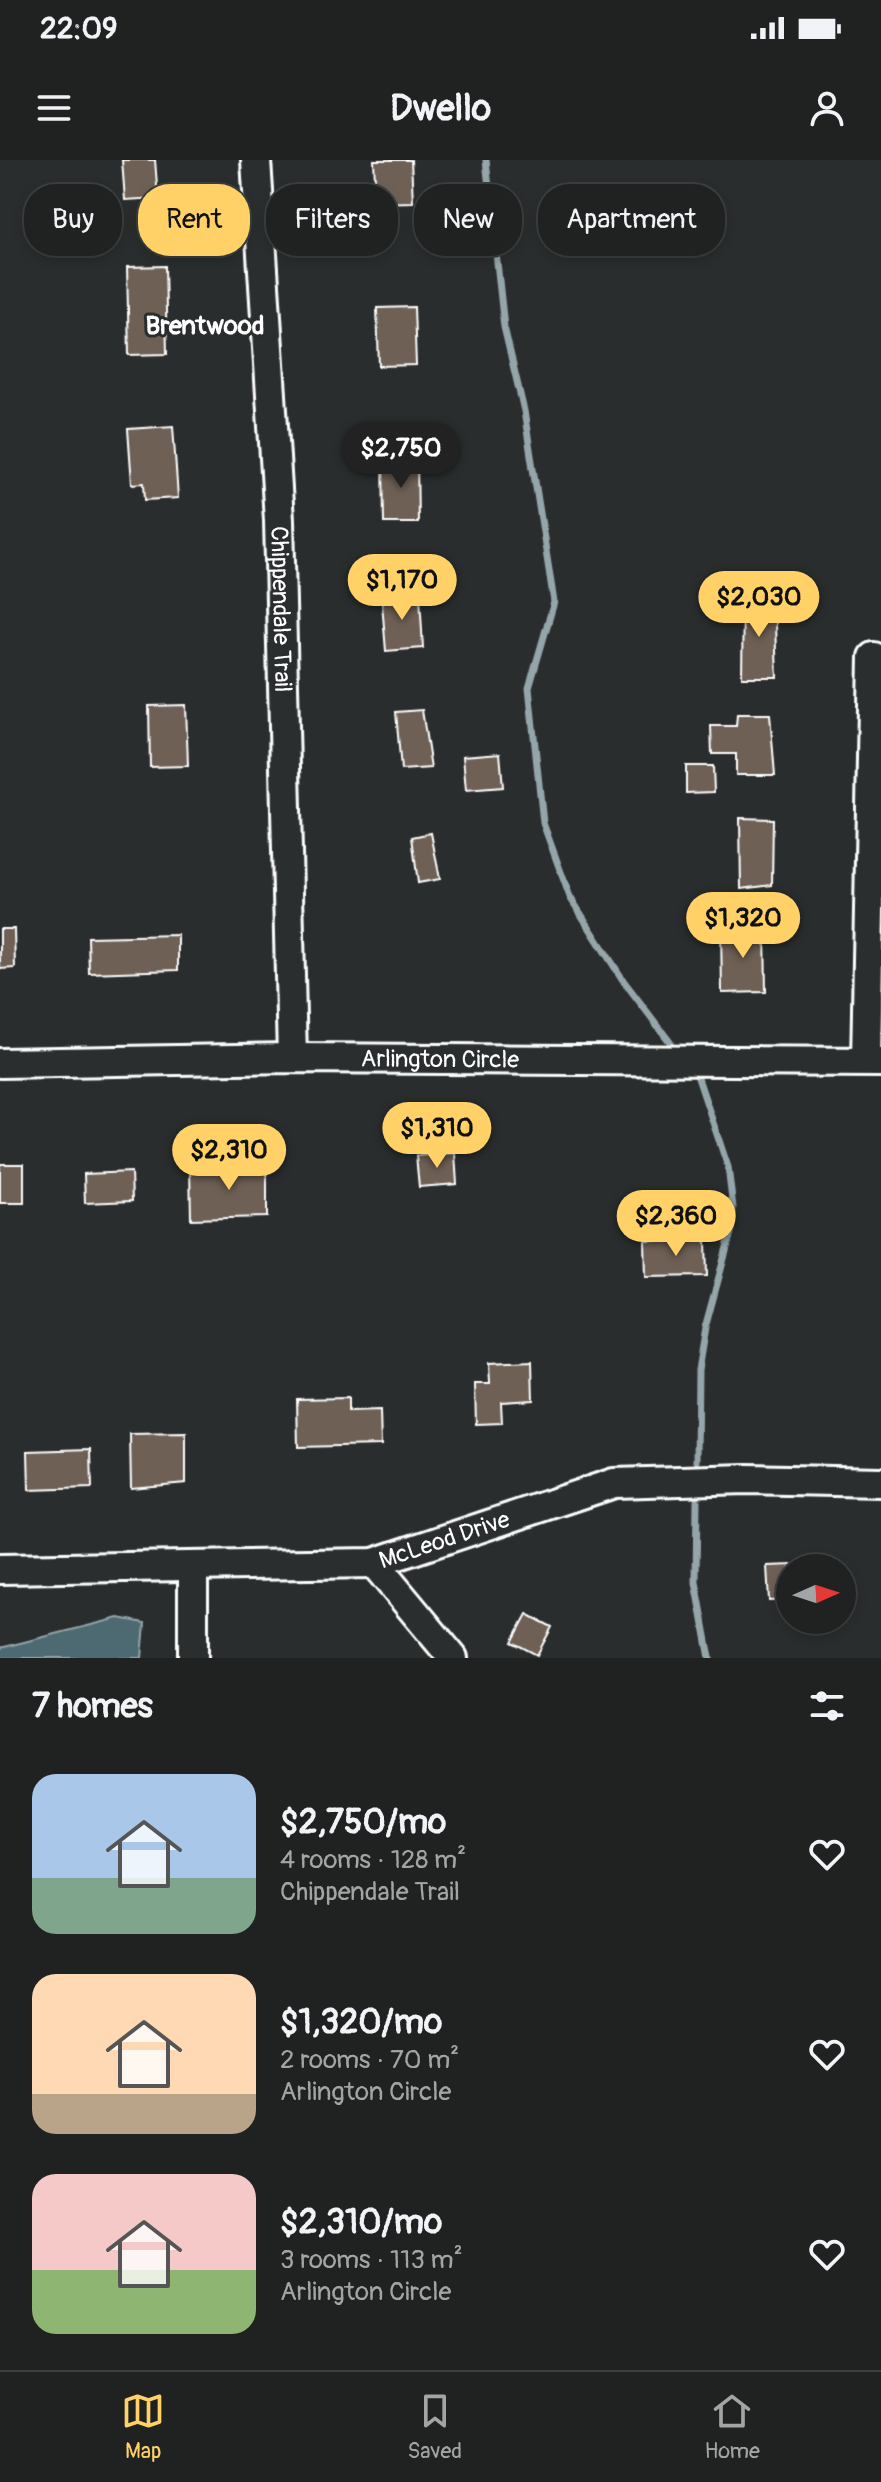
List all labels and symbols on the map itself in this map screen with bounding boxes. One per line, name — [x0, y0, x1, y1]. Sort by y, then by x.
district label: Brentwood — [146, 310, 264, 342]
pin: $2,750 — [336, 422, 466, 490]
street label: Chippendale Trail — [264, 526, 297, 693]
pin: $1,170 — [337, 554, 467, 622]
pin: $2,030 — [694, 571, 824, 639]
pin: $1,320 — [678, 892, 808, 960]
street label: Arlington Circle — [361, 1044, 519, 1075]
pin: $1,310 — [372, 1102, 502, 1170]
pin: $2,310 — [164, 1124, 294, 1192]
pin: $2,360 — [611, 1190, 741, 1258]
street label: McLeod Drive — [375, 1505, 514, 1575]
north arrow — [776, 1554, 856, 1634]

